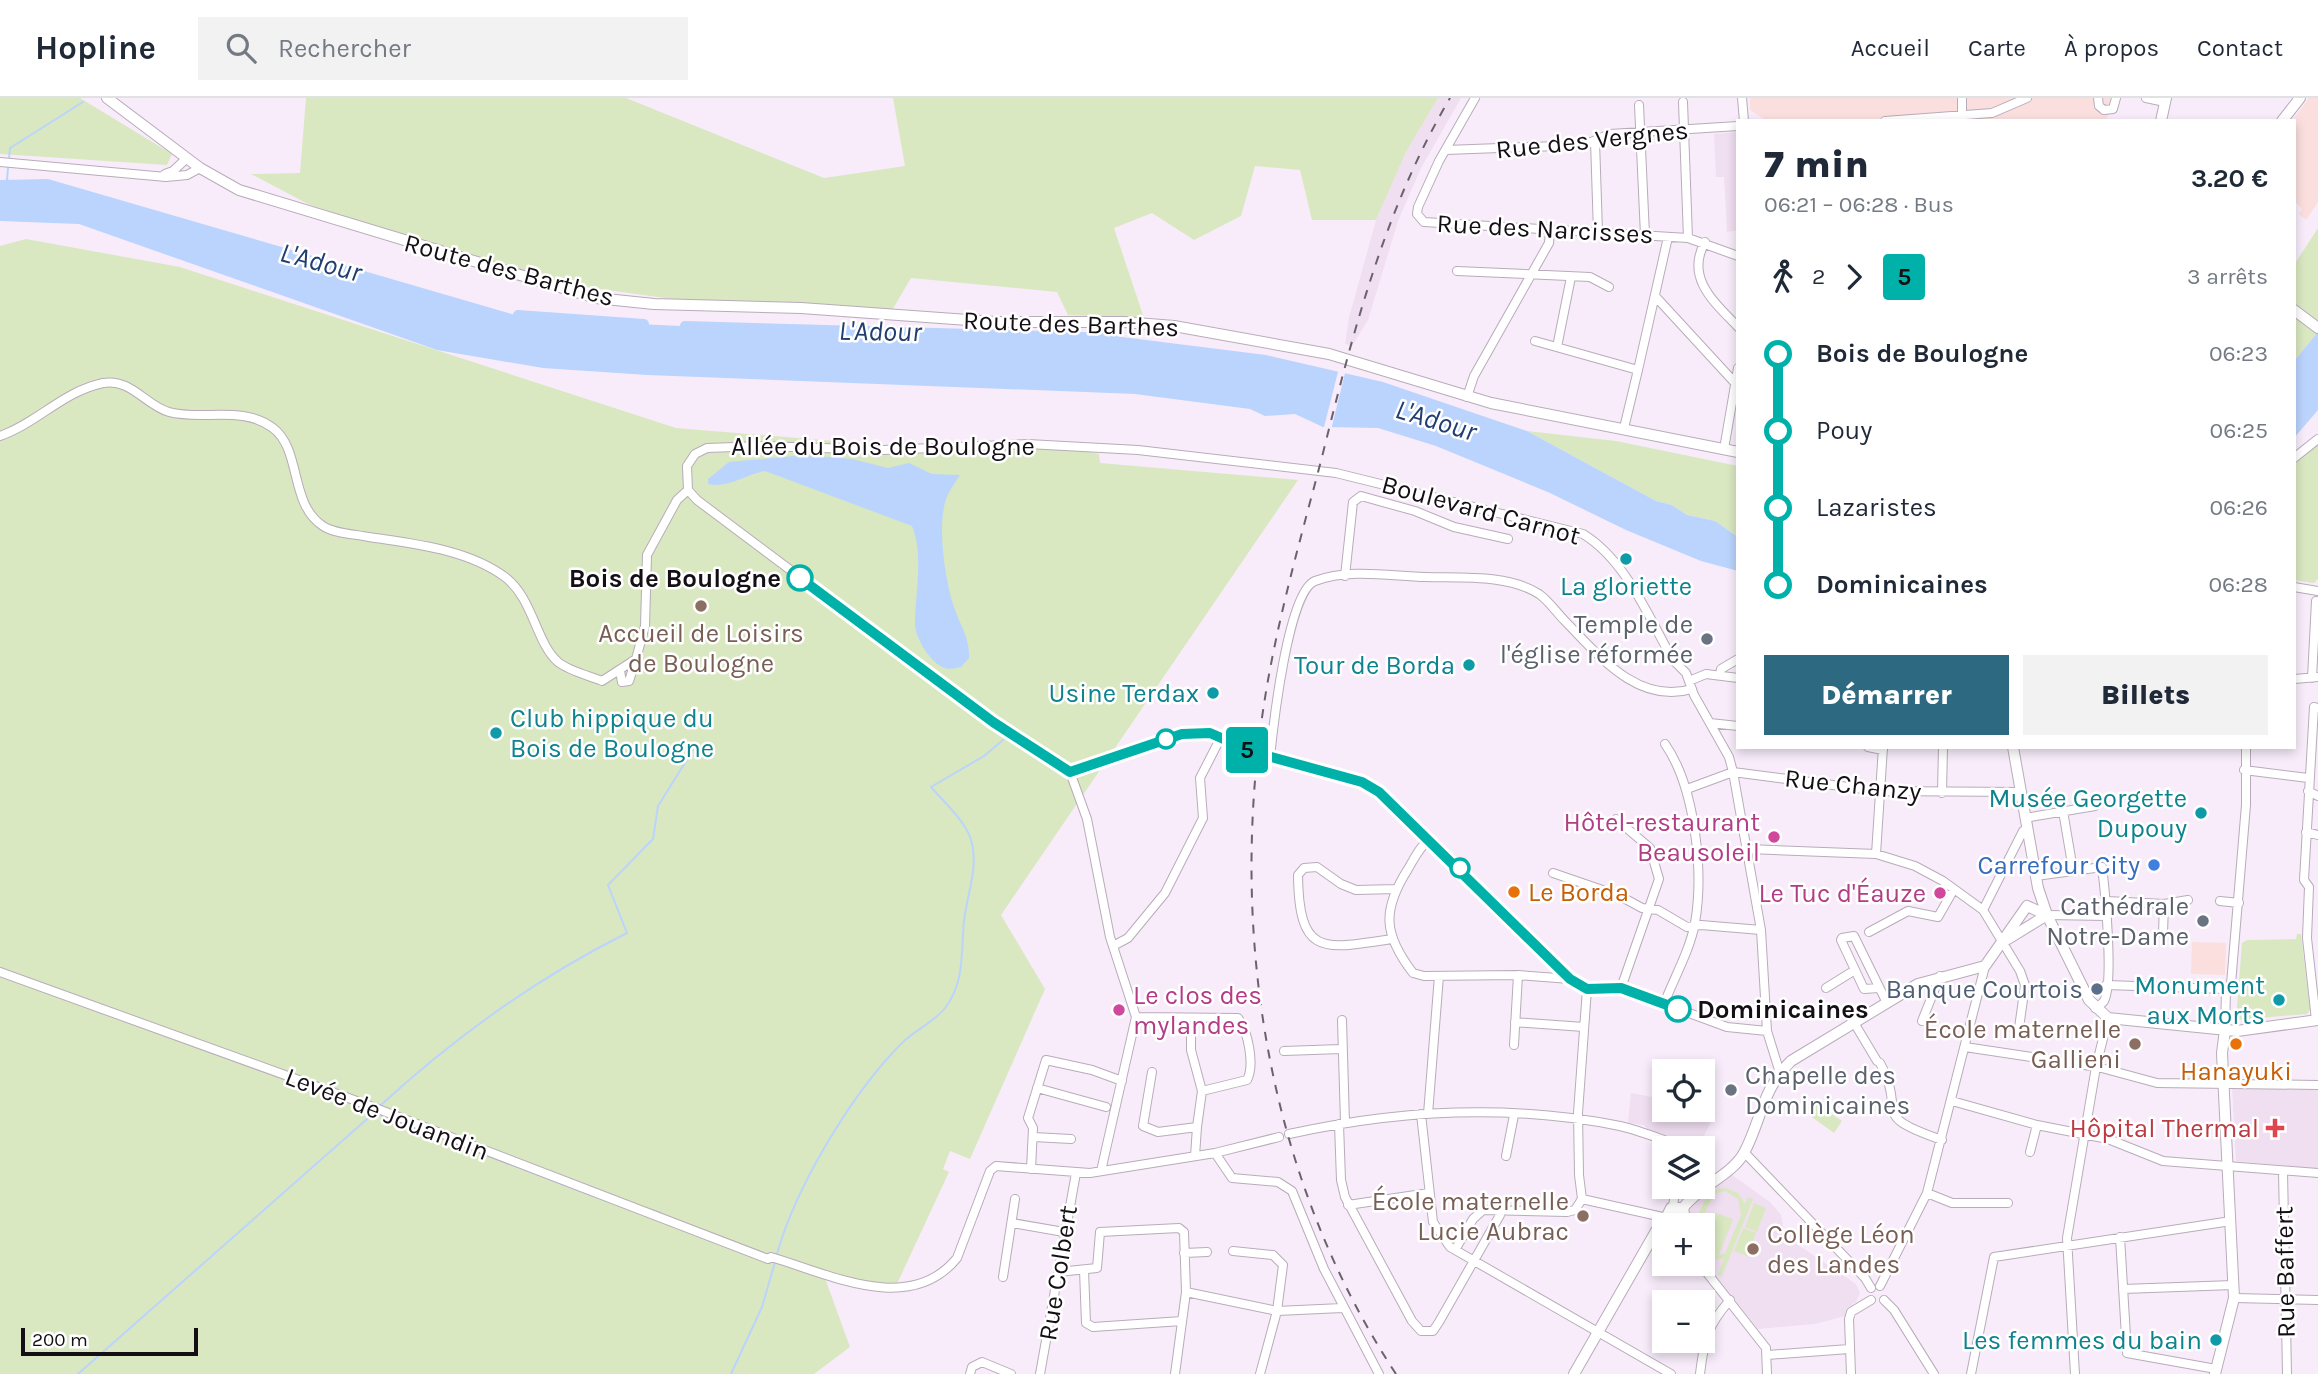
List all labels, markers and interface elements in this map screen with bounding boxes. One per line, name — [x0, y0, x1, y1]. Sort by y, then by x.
search box — [198, 17, 688, 80]
text: Hopline — [35, 29, 156, 67]
icon: search — [222, 29, 260, 67]
text: Rechercher — [278, 33, 411, 64]
text: Accueil — [1851, 34, 1930, 62]
text: Carte — [1968, 34, 2026, 62]
text: À propos — [2064, 34, 2159, 62]
text: Contact — [2197, 34, 2283, 62]
street label: Rue des Vergnes — [1494, 114, 1690, 166]
text: 7 min — [1764, 142, 1869, 187]
text: 3.20 € — [2191, 163, 2268, 194]
text: 06:21 – 06:28 · Bus — [1764, 191, 1954, 218]
street label: Rue des Narcisses — [1436, 208, 1654, 250]
street label: Route des Barthes — [401, 227, 617, 313]
water label: L'Adour — [277, 235, 367, 289]
icon: walk — [1764, 258, 1802, 296]
icon: forward — [1835, 258, 1873, 296]
text: 2 — [1812, 263, 1825, 290]
text: 5 — [1897, 263, 1911, 291]
text: 3 arrêts — [2187, 263, 2268, 290]
street label: Route des Barthes — [962, 305, 1180, 343]
water label: L'Adour — [838, 314, 923, 348]
text: Bois de Boulogne — [1816, 338, 2028, 369]
text: 06:23 — [2209, 340, 2268, 367]
water label: L'Adour — [1391, 392, 1482, 448]
text: Pouy — [1816, 415, 1872, 446]
text: 06:25 — [2210, 417, 2268, 444]
street label: Allée du Bois de Boulogne — [731, 431, 1035, 462]
street label: Boulevard Carnot — [1378, 469, 1584, 551]
text: Lazaristes — [1816, 492, 1937, 523]
text: 06:26 — [2209, 494, 2268, 521]
marker: La gloriette — [1618, 551, 1634, 567]
place label: Bois de Boulogne — [569, 563, 781, 594]
marker: Bois de Boulogne — [787, 565, 813, 591]
text: Dominicaines — [1816, 569, 1988, 600]
place label: La gloriette — [1560, 571, 1692, 602]
text: 06:28 — [2208, 571, 2268, 598]
marker: Accueil de Loisirs de Boulogne — [693, 598, 709, 614]
place label: Temple de l'église réformée — [1500, 609, 1693, 670]
place label: Accueil de Loisirs de Boulogne — [598, 618, 804, 679]
marker: Temple de l'église réformée — [1699, 631, 1715, 647]
place label: Tour de Borda — [1294, 650, 1455, 681]
button: Démarrer — [1764, 655, 2009, 735]
button: Billets — [2023, 655, 2268, 735]
marker: Tour de Borda — [1461, 657, 1477, 673]
place label: Usine Terdax — [1049, 678, 1199, 709]
marker: Usine Terdax — [1205, 685, 1221, 701]
place label: Club hippique du Bois de Boulogne — [510, 703, 714, 764]
marker: Club hippique du Bois de Boulogne — [488, 725, 504, 741]
line badge: 5 — [1224, 727, 1270, 773]
unlabelled marker — [1156, 729, 1176, 749]
text: 5 — [1240, 736, 1254, 764]
street label: Rue Chanzy — [1783, 762, 1923, 808]
place label: Musée Georgette Dupouy — [1988, 783, 2187, 844]
marker: Musée Georgette Dupouy — [2193, 805, 2209, 821]
place label: Hôtel-restaurant Beausoleil — [1564, 807, 1760, 868]
marker: Hôtel-restaurant Beausoleil — [1766, 829, 1782, 845]
place label: Carrefour City — [1978, 850, 2140, 881]
marker: Carrefour City — [2146, 857, 2162, 873]
unlabelled marker — [1450, 858, 1470, 878]
place label: Le Borda — [1528, 877, 1629, 908]
place label: Le Tuc d'Éauze — [1758, 877, 1926, 909]
marker: Le Borda — [1506, 884, 1522, 900]
marker: Le Tuc d'Éauze — [1932, 885, 1948, 901]
place label: Cathédrale Notre-Dame — [2046, 891, 2189, 952]
marker: Cathédrale Notre-Dame — [2195, 913, 2211, 929]
place label: Monument aux Morts — [2134, 970, 2265, 1031]
place label: Banque Courtois — [1886, 974, 2083, 1005]
place label: Le clos des mylandes — [1133, 980, 1262, 1041]
marker: Banque Courtois — [2089, 981, 2105, 997]
marker: Monument aux Morts — [2271, 992, 2287, 1008]
place label: Dominicaines — [1697, 994, 1869, 1025]
marker: Dominicaines — [1665, 996, 1691, 1022]
marker: Le clos des mylandes — [1111, 1002, 1127, 1018]
place label: École maternelle Gallieni — [1924, 1013, 2121, 1075]
marker: École maternelle Gallieni — [2127, 1036, 2143, 1052]
marker: Hanayuki — [2228, 1036, 2244, 1052]
place label: Hanayuki — [2180, 1056, 2292, 1087]
map controls — [1652, 1059, 1715, 1353]
button: locate — [1652, 1059, 1715, 1122]
place label: Chapelle des Dominicaines — [1745, 1060, 1910, 1121]
street label: Levée de Jouandin — [281, 1061, 493, 1167]
marker: Chapelle des Dominicaines — [1723, 1082, 1739, 1098]
place label: Hôpital Thermal — [2070, 1113, 2259, 1144]
marker: Hôpital Thermal — [2265, 1118, 2285, 1138]
button: layers — [1652, 1136, 1715, 1199]
place label: École maternelle Lucie Aubrac — [1372, 1185, 1569, 1247]
street label: Rue Colbert — [1032, 1203, 1084, 1343]
street label: Rue Baffert — [2268, 1206, 2302, 1338]
marker: École maternelle Lucie Aubrac — [1575, 1208, 1591, 1224]
button: + — [1652, 1213, 1715, 1276]
place label: Collège Léon des Landes — [1767, 1219, 1915, 1280]
marker: Collège Léon des Landes — [1745, 1241, 1761, 1257]
button: − — [1652, 1290, 1715, 1353]
scale bar — [21, 1325, 198, 1357]
place label: Les femmes du bain — [1962, 1325, 2202, 1356]
text: 200 m — [32, 1329, 88, 1351]
marker: Les femmes du bain — [2208, 1332, 2224, 1348]

